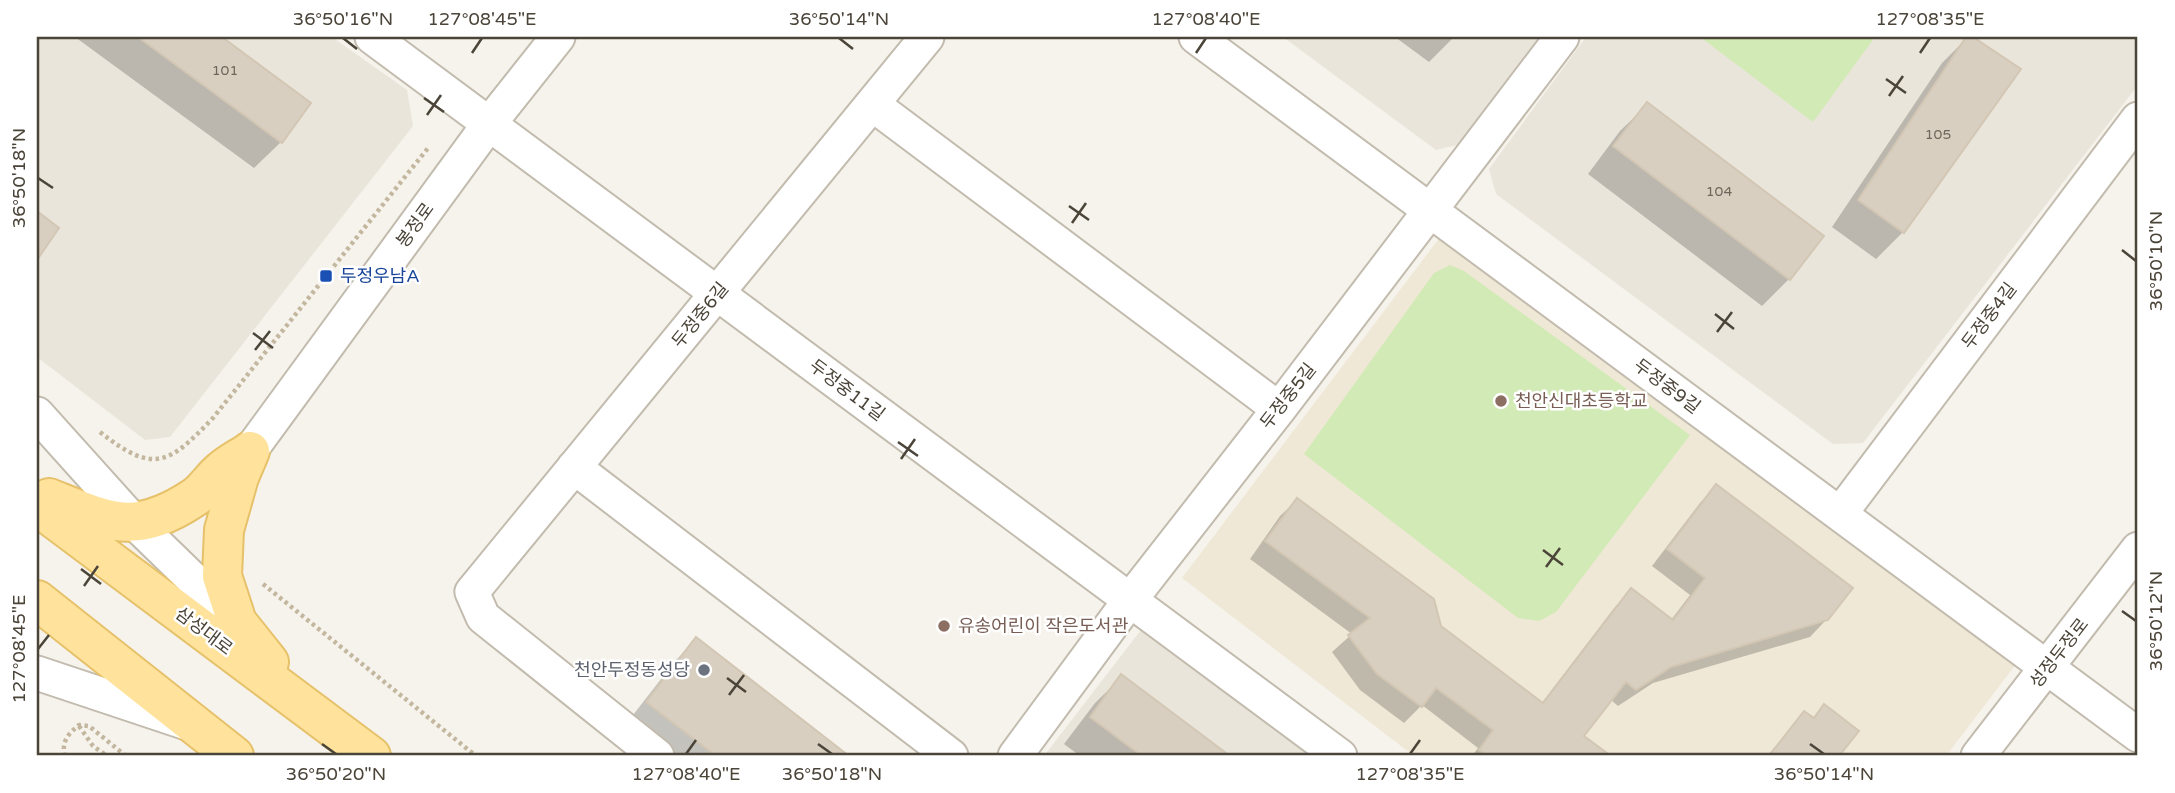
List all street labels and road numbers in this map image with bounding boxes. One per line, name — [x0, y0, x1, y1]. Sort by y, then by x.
street label: 봉정로 — [391, 198, 439, 252]
street label: 두정중6길 — [667, 278, 733, 352]
street label: 두정중4길 — [1957, 278, 2021, 354]
street label: 두정중11길 — [805, 354, 889, 426]
street label: 두정중9길 — [1629, 354, 1705, 418]
street label: 두정중5길 — [1255, 359, 1321, 433]
street label: 삼성대로 — [171, 602, 237, 660]
street label: 성정두정로 — [2025, 614, 2093, 692]

